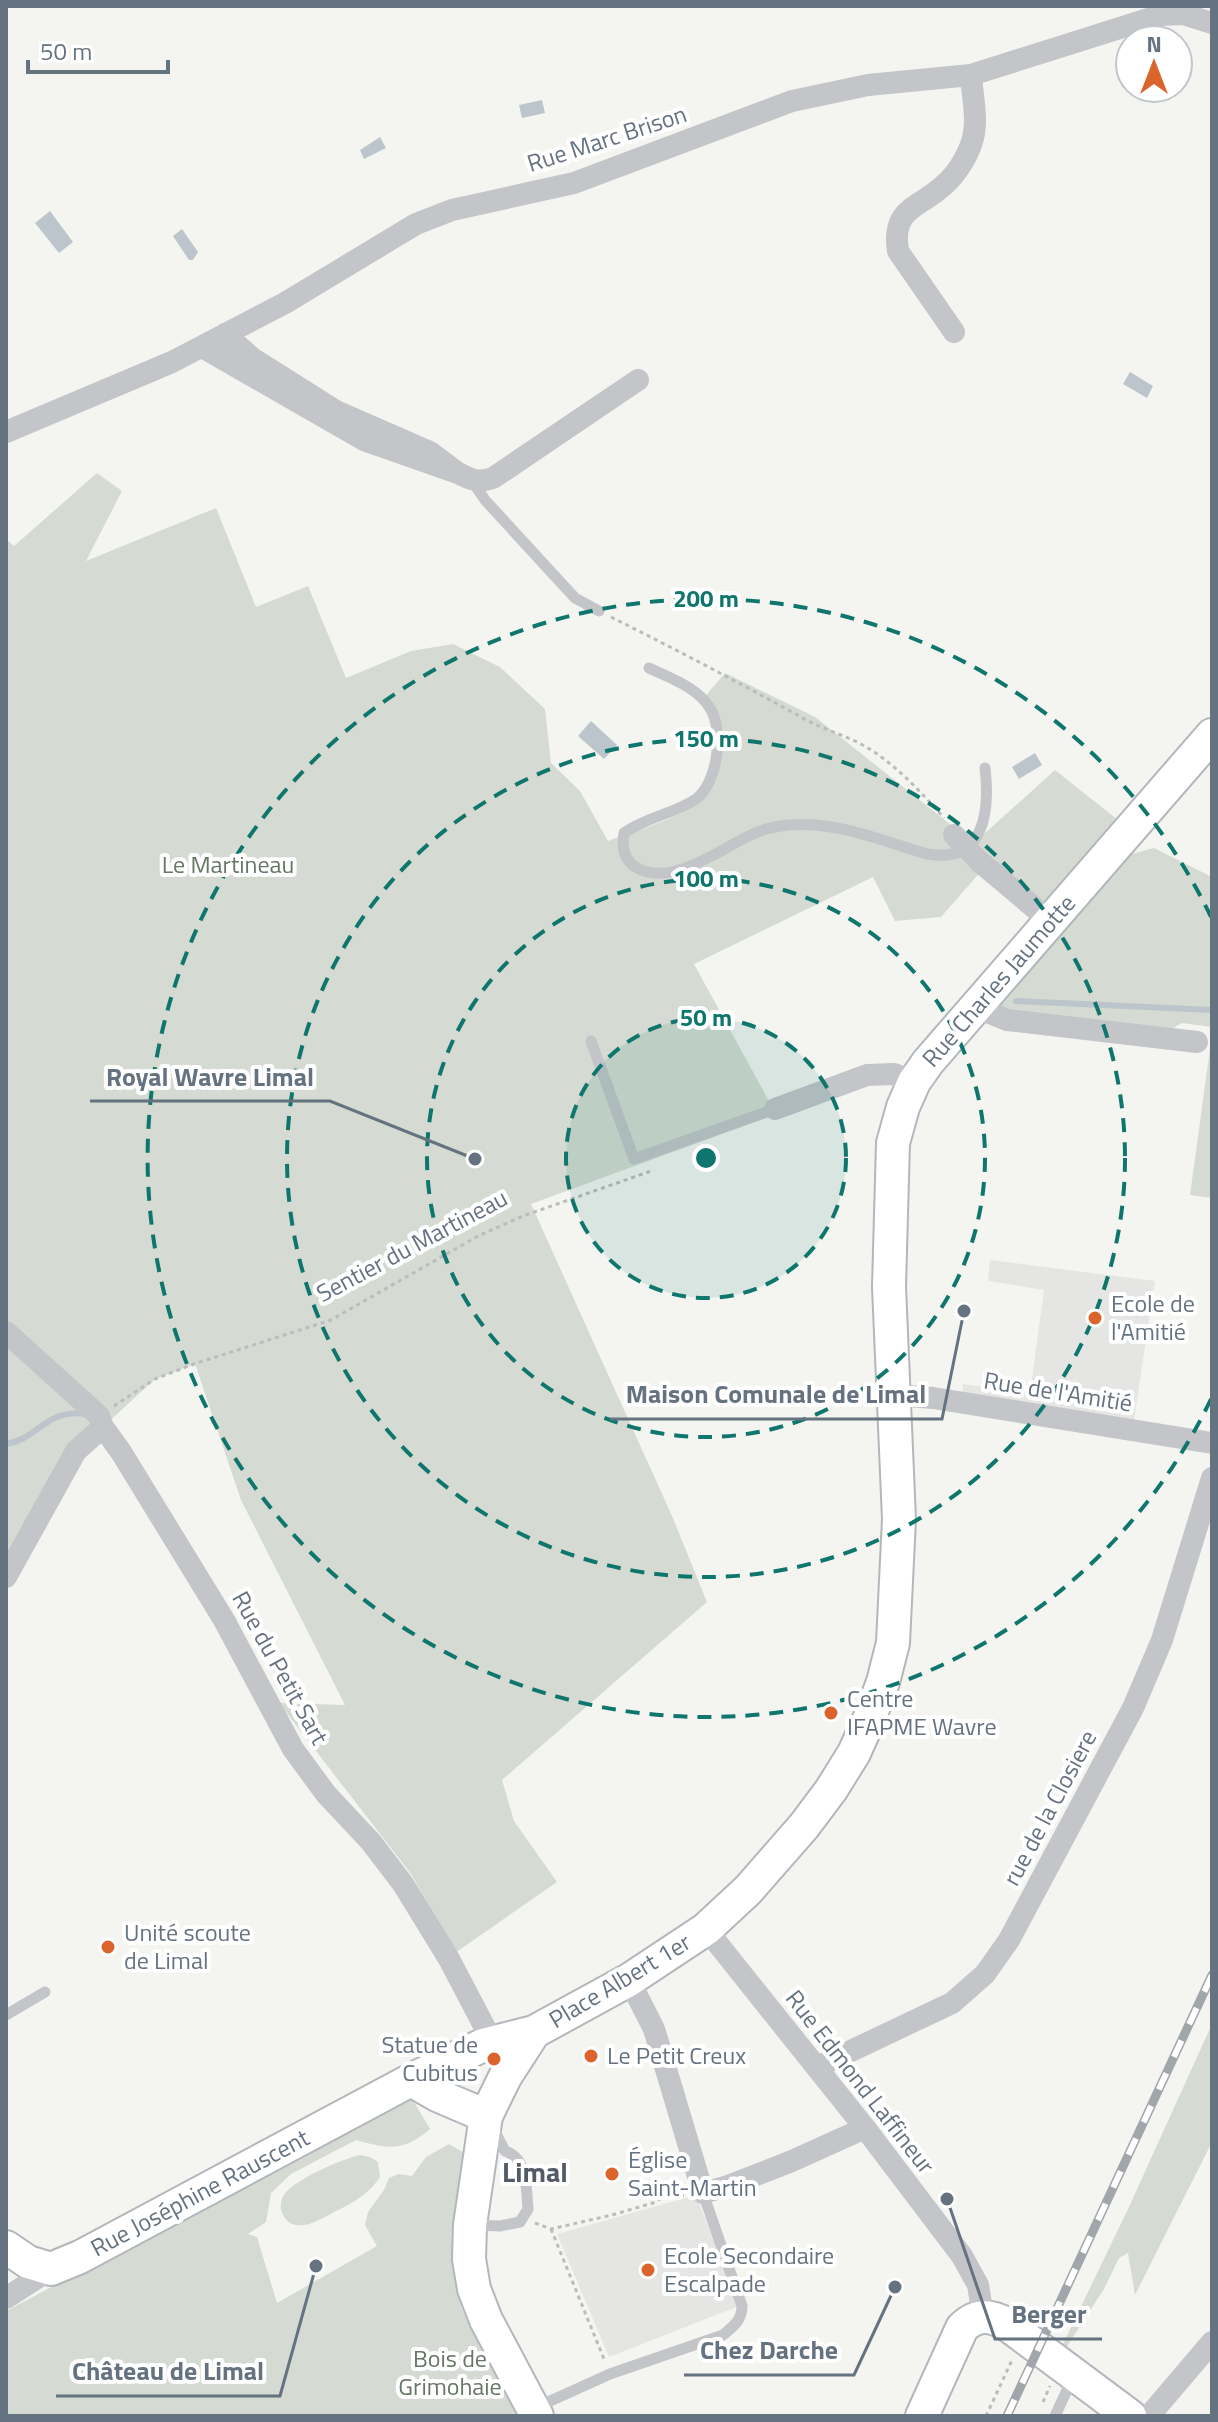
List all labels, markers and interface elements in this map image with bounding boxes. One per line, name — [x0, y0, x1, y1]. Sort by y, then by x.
scale bar — [28, 24, 168, 74]
north arrow — [1114, 24, 1194, 104]
text: N — [1146, 27, 1162, 61]
text: 50 m — [40, 33, 92, 69]
street label: Rue Marc Brison — [522, 95, 691, 181]
text: 200 m — [673, 580, 739, 616]
text: 150 m — [673, 720, 739, 756]
park label: Le Martineau — [162, 846, 294, 882]
text: 100 m — [673, 860, 739, 896]
street label: Rue Charles Jaumotte — [913, 886, 1084, 1075]
text: 50 m — [680, 999, 732, 1035]
callout: Royal Wavre Limal — [90, 1051, 330, 1101]
text: Royal Wavre Limal — [106, 1057, 314, 1096]
centre of rings — [692, 1144, 720, 1172]
street label: Sentier du Martineau — [309, 1179, 514, 1311]
place label: Ecole de l'Amitié — [1111, 1285, 1195, 1349]
marker: Ecole de l'Amitié — [1086, 1309, 1104, 1327]
street label: Rue de l'Amitié — [981, 1362, 1135, 1421]
callout: Maison Comunale de Limal — [610, 1369, 942, 1419]
text: Maison Comunale de Limal — [626, 1374, 926, 1413]
street label: Rue du Petit Sart — [224, 1584, 338, 1751]
place label: Centre IFAPME Wavre — [847, 1680, 997, 1744]
marker: Centre IFAPME Wavre — [822, 1704, 840, 1722]
street label: rue de la Closiere — [993, 1723, 1105, 1892]
place label: Unité scoute de Limal — [124, 1914, 251, 1978]
street label: Place Albert 1er — [542, 1924, 697, 2037]
marker: Unité scoute de Limal — [99, 1938, 117, 1956]
street label: Rue Edmond Laffineur — [777, 1982, 944, 2181]
place label: Statue de Cubitus — [381, 2026, 478, 2090]
place label: Le Petit Creux — [607, 2037, 746, 2073]
marker: Le Petit Creux — [582, 2047, 600, 2065]
marker: Statue de Cubitus — [485, 2050, 503, 2068]
street label: Rue Joséphine Rauscent — [84, 2119, 316, 2265]
place label: Église Saint-Martin — [628, 2141, 757, 2205]
district label: Limal — [502, 2150, 568, 2193]
marker: Église Saint-Martin — [603, 2165, 621, 2183]
place label: Ecole Secondaire Escalpade — [664, 2237, 834, 2301]
marker: Ecole Secondaire Escalpade — [639, 2261, 657, 2279]
callout: Berger — [995, 2289, 1102, 2339]
text: Berger — [1011, 2294, 1087, 2333]
callout: Chez Darche — [684, 2325, 854, 2375]
text: Chez Darche — [700, 2330, 838, 2369]
park label: Bois de Grimohaie — [398, 2340, 502, 2404]
callout: Château de Limal — [56, 2346, 280, 2396]
text: Château de Limal — [72, 2351, 264, 2390]

